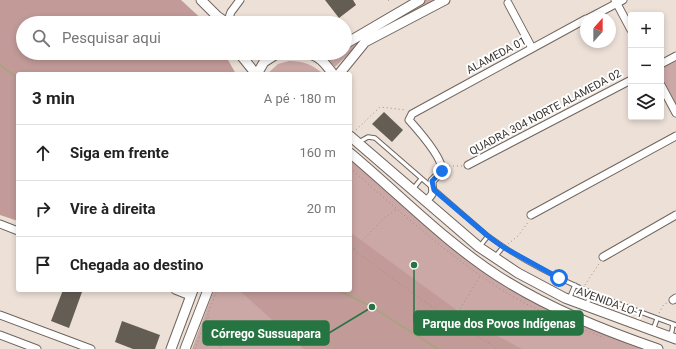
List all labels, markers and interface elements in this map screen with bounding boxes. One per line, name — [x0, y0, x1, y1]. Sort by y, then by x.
north arrow — [580, 12, 616, 48]
map controls — [628, 12, 664, 120]
button: + — [628, 12, 664, 48]
search box — [16, 16, 352, 60]
icon: search — [30, 27, 52, 49]
text: Pesquisar aqui — [62, 29, 161, 47]
street label: ALAMEDA 01 — [464, 34, 528, 77]
button: − — [628, 48, 664, 84]
street label: QUADRA 304 NORTE ALAMEDA 02 — [467, 67, 623, 158]
button: layers — [628, 84, 664, 120]
text: 3 min — [32, 88, 75, 108]
text: A pé · 180 m — [264, 91, 336, 106]
icon: ahead — [32, 142, 54, 164]
text: Siga em frente — [70, 144, 169, 162]
text: 160 m — [299, 145, 336, 160]
route end — [433, 162, 451, 180]
icon: right — [32, 198, 54, 220]
text: Vire à direita — [70, 200, 156, 218]
text: 20 m — [307, 201, 336, 216]
icon: arrive — [32, 254, 54, 276]
text: Chegada ao destino — [70, 256, 204, 274]
route start — [550, 269, 568, 287]
street label: AVENIDA LO-1 — [575, 284, 645, 321]
callout: Parque dos Povos Indígenas — [414, 311, 583, 335]
text: Parque dos Povos Indígenas — [422, 317, 576, 331]
callout: Córrego Sussuapara — [203, 321, 329, 345]
text: Córrego Sussuapara — [211, 327, 321, 341]

